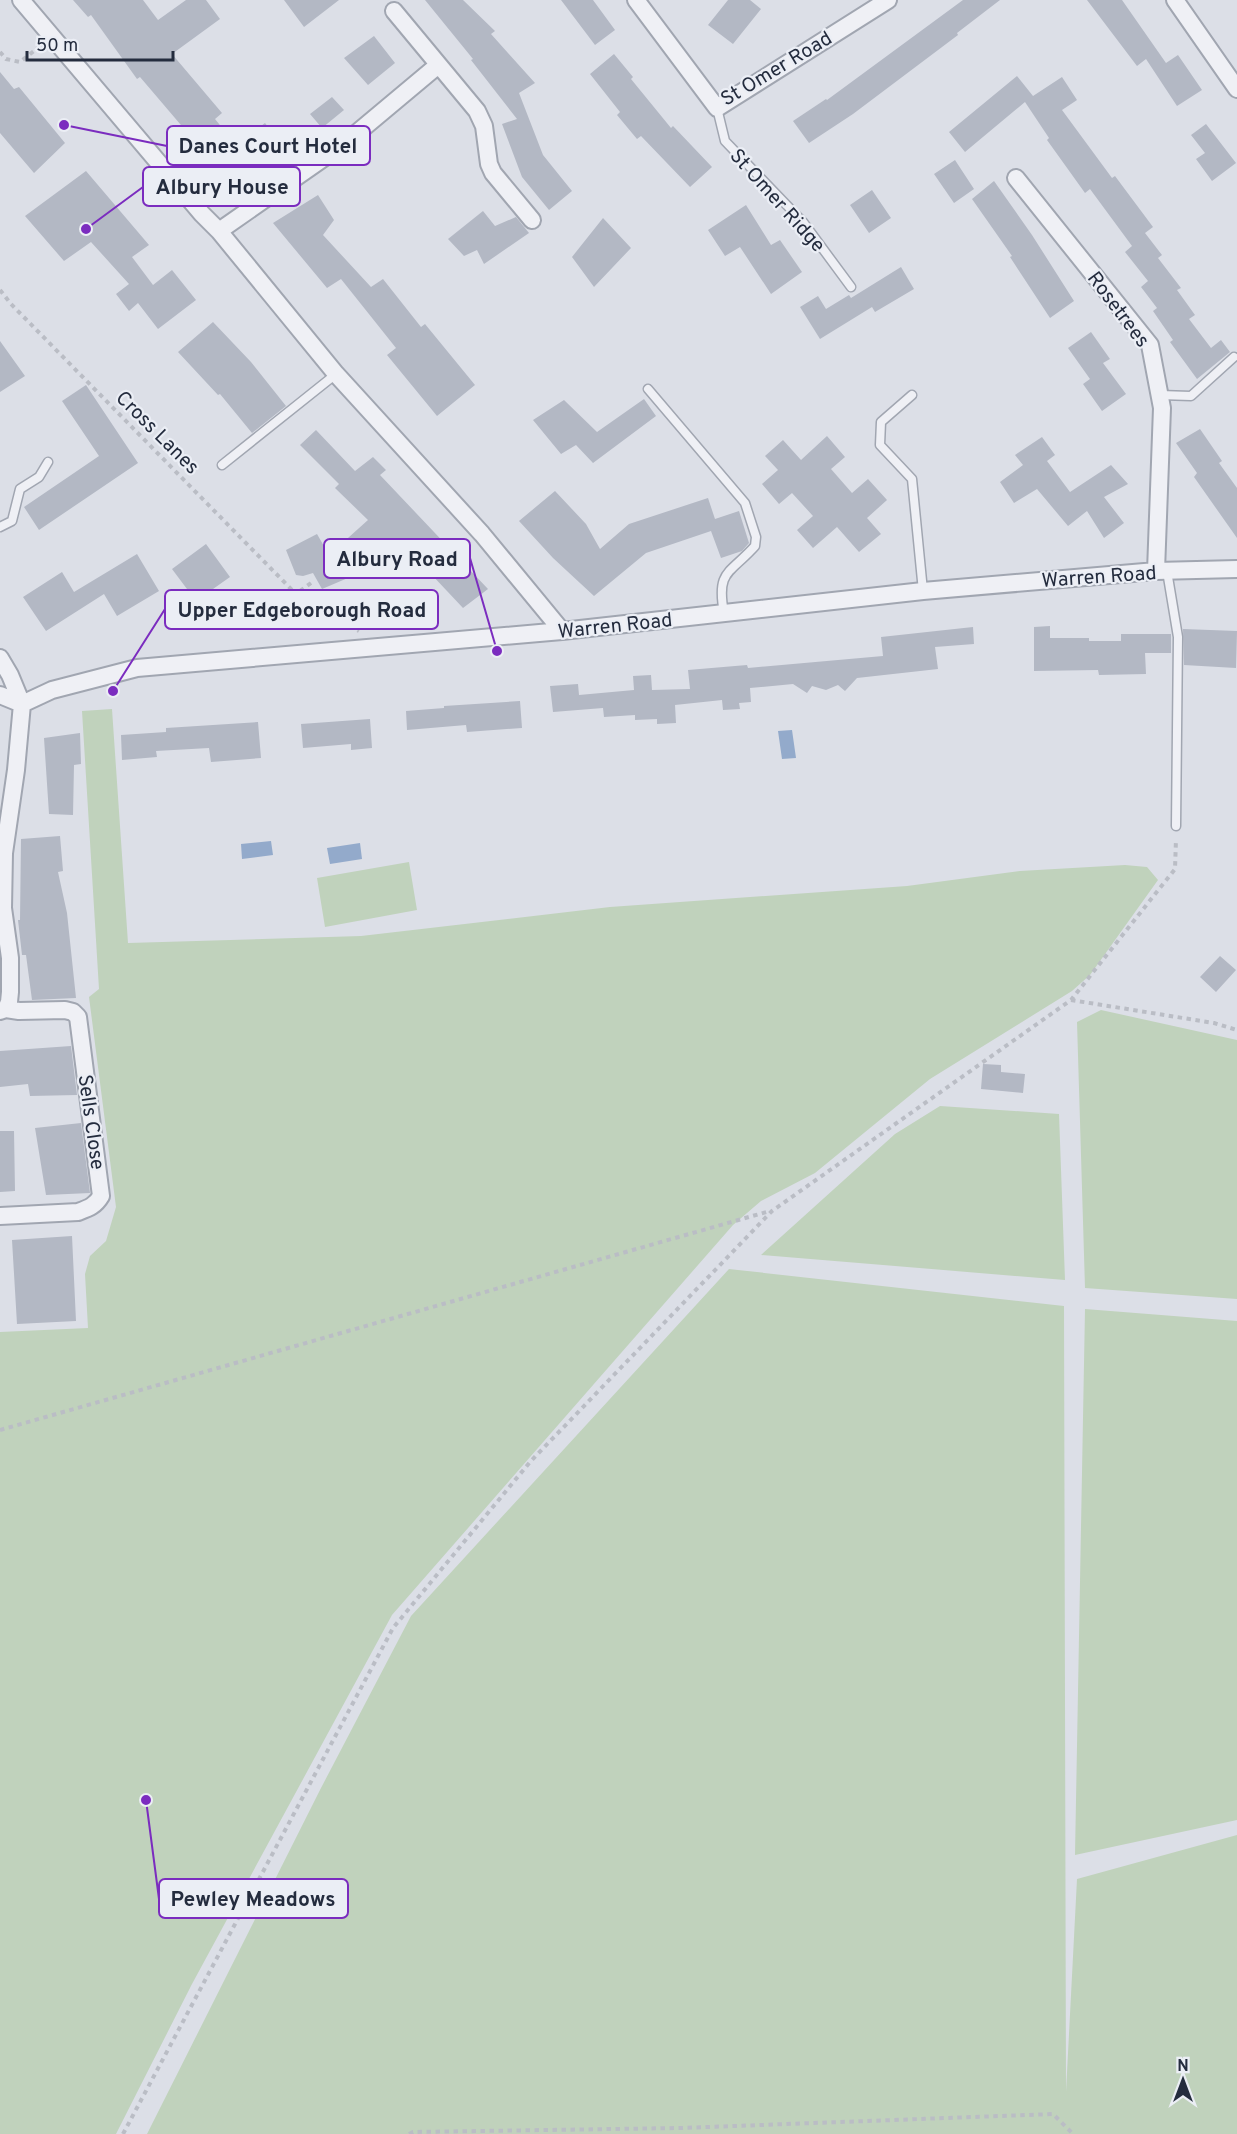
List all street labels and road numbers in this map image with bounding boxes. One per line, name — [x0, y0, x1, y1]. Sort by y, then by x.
street label: St Omer Road — [716, 26, 838, 113]
street label: St Omer Ridge — [723, 144, 830, 259]
street label: Rosetrees — [1080, 267, 1154, 353]
street label: Cross Lanes — [109, 386, 204, 481]
street label: Warren Road — [1041, 561, 1158, 595]
street label: Warren Road — [557, 608, 674, 646]
street label: Sells Close — [70, 1073, 110, 1172]

